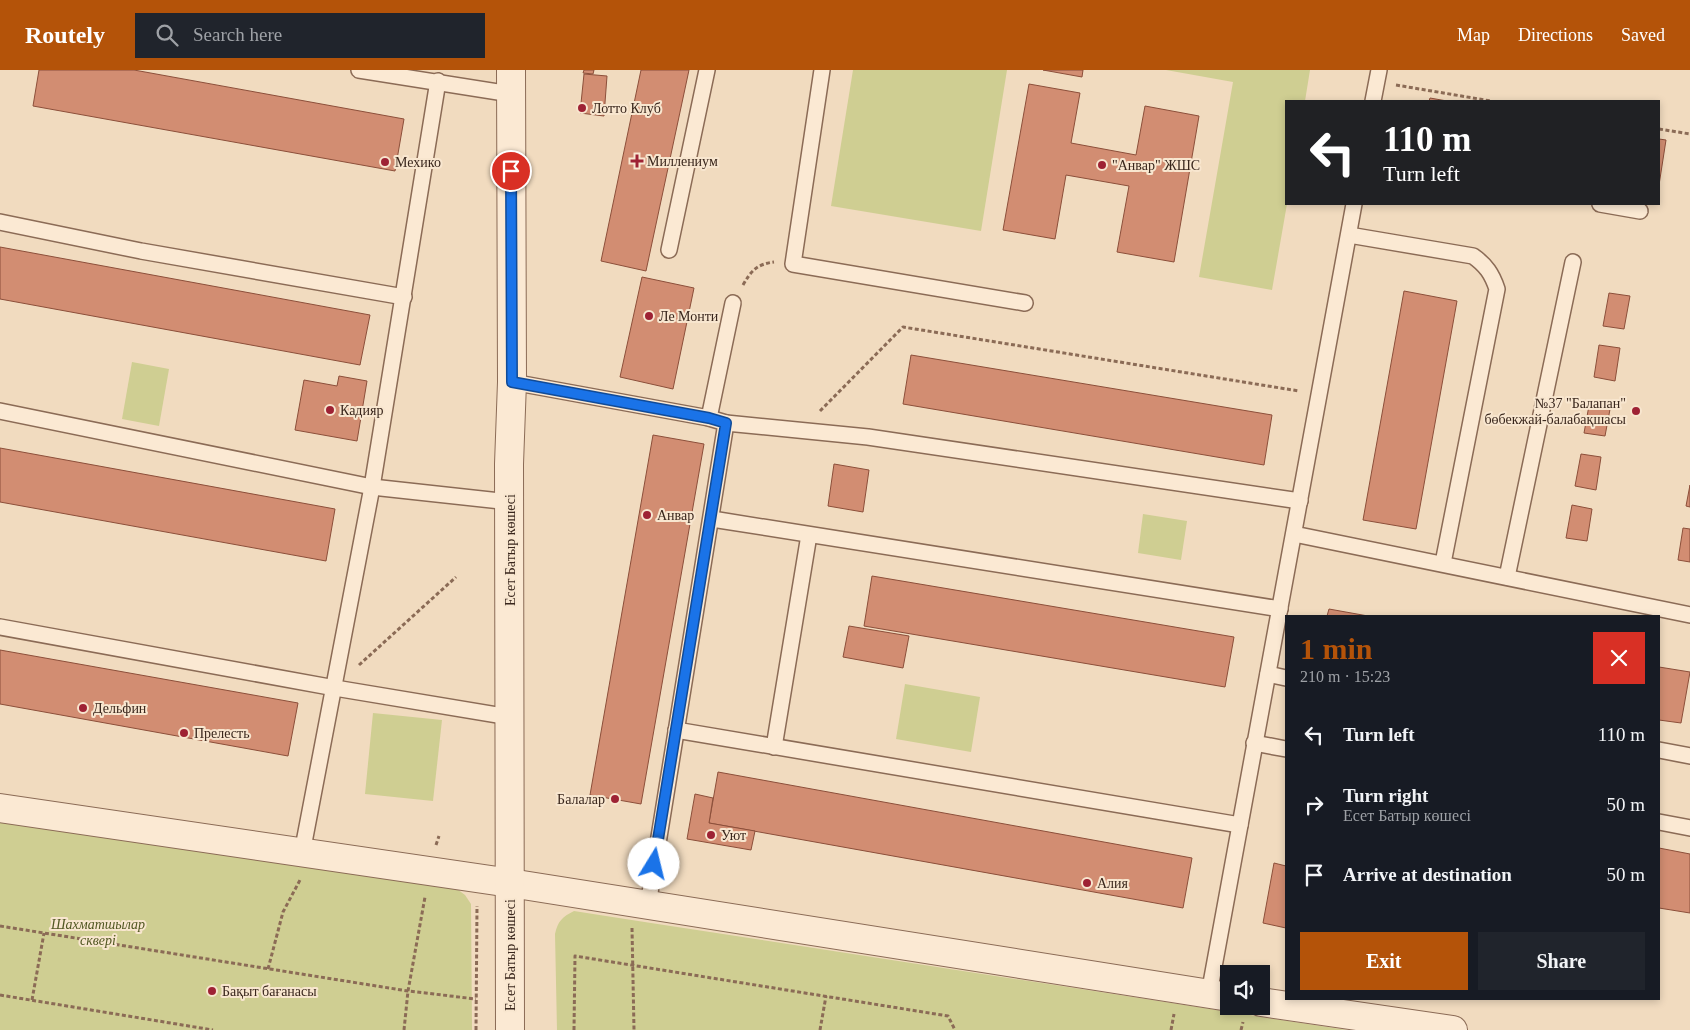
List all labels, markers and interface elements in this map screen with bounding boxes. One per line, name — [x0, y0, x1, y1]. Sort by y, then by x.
search box — [135, 13, 485, 58]
icon: search — [153, 21, 181, 49]
text: Routely — [25, 22, 105, 48]
text: Search here — [193, 24, 282, 45]
text: Map — [1457, 25, 1490, 45]
text: Directions — [1518, 25, 1593, 45]
text: Saved — [1621, 25, 1665, 45]
place label: Лотто Клуб — [592, 101, 661, 116]
marker: Лотто Клуб — [576, 102, 588, 114]
icon: left — [1300, 120, 1365, 185]
text: 110 m — [1383, 120, 1471, 159]
pin — [490, 150, 532, 192]
place label: Миллениум — [647, 154, 718, 169]
place label: Мехико — [395, 155, 441, 170]
marker: Миллениум — [631, 155, 643, 167]
marker: Мехико — [379, 156, 391, 168]
icon: arrive — [497, 157, 525, 185]
place label: "Анвар" ЖШС — [1112, 158, 1200, 173]
marker: "Анвар" ЖШС — [1096, 159, 1108, 171]
text: Turn left — [1383, 161, 1460, 186]
place label: Ле Монти — [659, 309, 719, 324]
marker: Ле Монти — [643, 310, 655, 322]
place label: №37 "Балапан" бөбекжай-балабақшасы — [1484, 396, 1627, 427]
place label: Кадияр — [340, 403, 383, 418]
marker: Кадияр — [324, 404, 336, 416]
marker: №37 "Балапан" бөбекжай-балабақшасы — [1630, 405, 1642, 417]
street label: Есет Батыр көшесі — [503, 494, 518, 606]
place label: Анвар — [657, 508, 694, 523]
marker: Анвар — [641, 509, 653, 521]
text: 1 min — [1300, 632, 1373, 665]
button: close — [1593, 632, 1645, 684]
text: 210 m · 15:23 — [1300, 668, 1390, 685]
place label: Дельфин — [93, 701, 147, 716]
marker: Дельфин — [77, 702, 89, 714]
icon: left — [1300, 721, 1328, 749]
text: Turn left — [1343, 724, 1415, 745]
text: 110 m — [1598, 724, 1645, 745]
place label: Прелесть — [194, 726, 250, 741]
marker: Прелесть — [178, 727, 190, 739]
text: Turn right — [1343, 785, 1428, 806]
icon: right — [1300, 791, 1328, 819]
place label: Балалар — [557, 792, 605, 807]
marker: Балалар — [609, 793, 621, 805]
text: 50 m — [1606, 794, 1645, 815]
text: Есет Батыр көшесі — [1343, 807, 1471, 824]
place label: Уют — [721, 828, 746, 843]
marker: Уют — [705, 829, 717, 841]
position arrow — [627, 837, 679, 889]
icon: arrive — [1300, 861, 1328, 889]
text: Arrive at destination — [1343, 864, 1512, 885]
text: 50 m — [1606, 864, 1645, 885]
place label: Алия — [1097, 876, 1129, 891]
marker: Алия — [1081, 877, 1093, 889]
street label: Есет Батыр көшесі — [503, 899, 518, 1011]
park label: Шахматшылар сквері — [50, 917, 145, 948]
button: Exit — [1300, 932, 1468, 990]
button: Share — [1478, 932, 1645, 990]
map controls — [1220, 965, 1270, 1015]
button: sound — [1220, 965, 1270, 1015]
place label: Бақыт бағанасы — [222, 984, 317, 999]
marker: Бақыт бағанасы — [206, 985, 218, 997]

